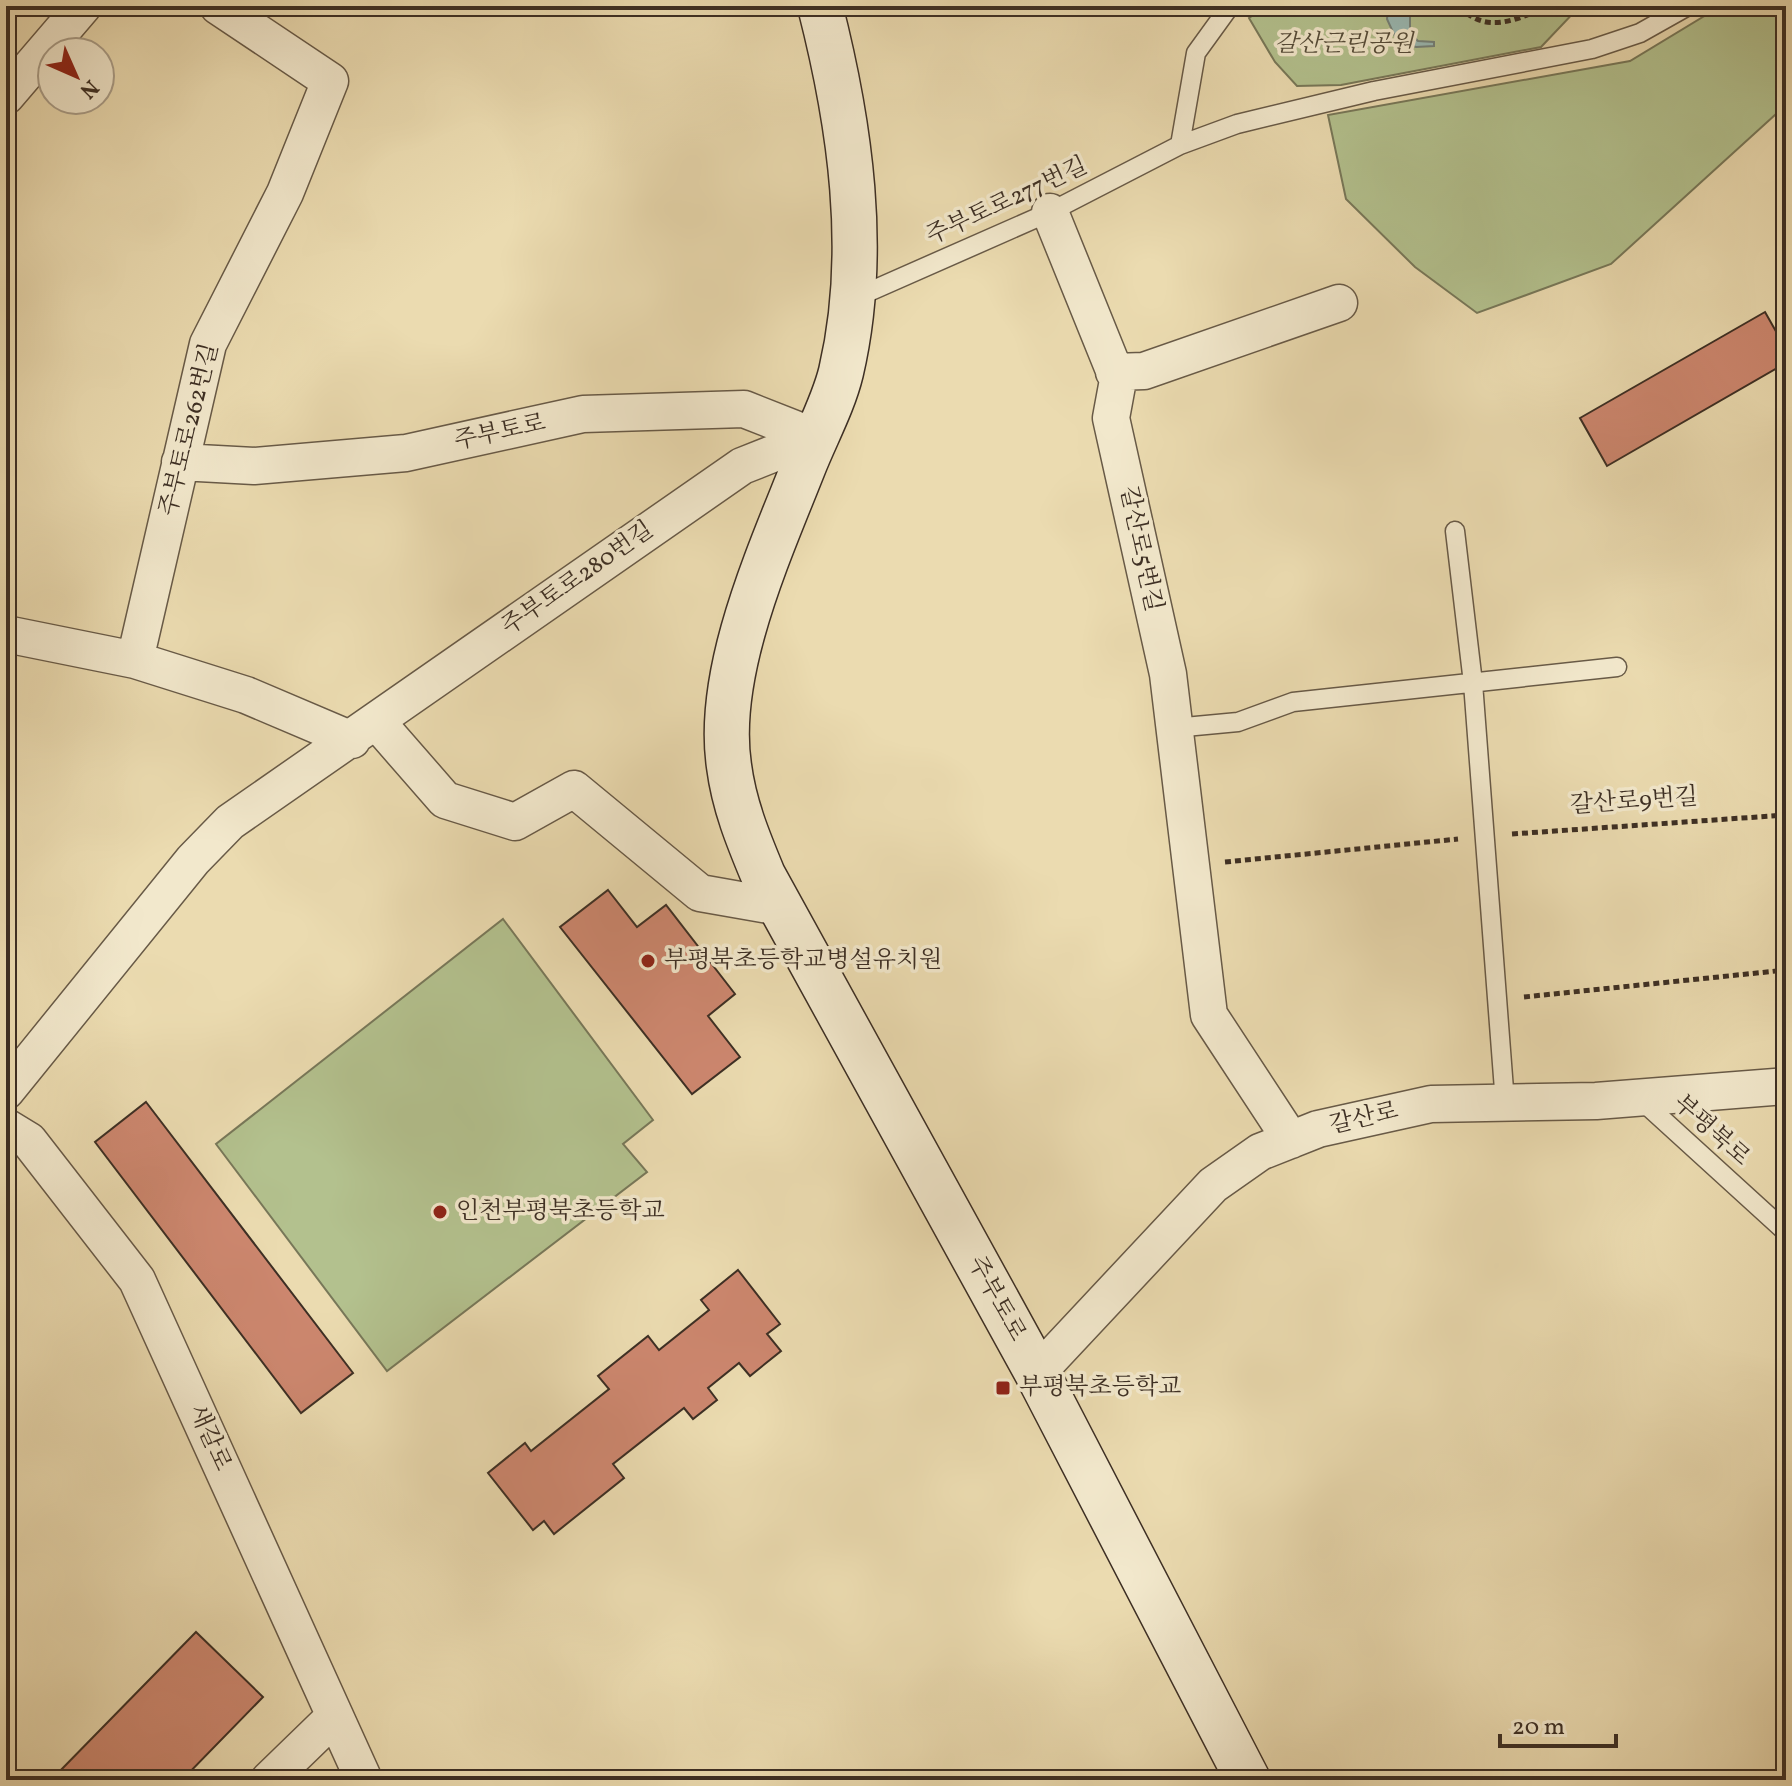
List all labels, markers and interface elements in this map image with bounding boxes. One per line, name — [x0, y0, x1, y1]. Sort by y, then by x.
park label: 갈산근린공원 — [1274, 28, 1415, 62]
north arrow — [36, 36, 116, 116]
text: N — [72, 72, 105, 105]
street label: 주부토로277번길 — [921, 150, 1093, 254]
street label: 주부토로262번길 — [152, 340, 228, 520]
street label: 주부토로 — [451, 407, 549, 459]
street label: 갈산로5번길 — [1110, 483, 1170, 615]
street label: 주부토로280번길 — [495, 514, 661, 644]
street label: 갈산로9번길 — [1569, 781, 1699, 823]
place label: 부평북초등학교병설유치원 — [664, 944, 942, 978]
marker: 부평북초등학교병설유치원 — [639, 952, 657, 970]
street label: 부평북로 — [1665, 1087, 1757, 1175]
street label: 갈산로 — [1326, 1095, 1402, 1143]
place label: 인천부평북초등학교 — [456, 1195, 665, 1229]
marker: 인천부평북초등학교 — [431, 1203, 449, 1221]
street label: 주부토로 — [959, 1250, 1033, 1348]
place label: 부평북초등학교 — [1019, 1371, 1181, 1405]
marker: 부평북초등학교 — [994, 1379, 1012, 1397]
street label: 새갈로 — [179, 1399, 239, 1477]
scale bar — [1500, 1698, 1616, 1748]
text: 20 m — [1512, 1711, 1565, 1745]

